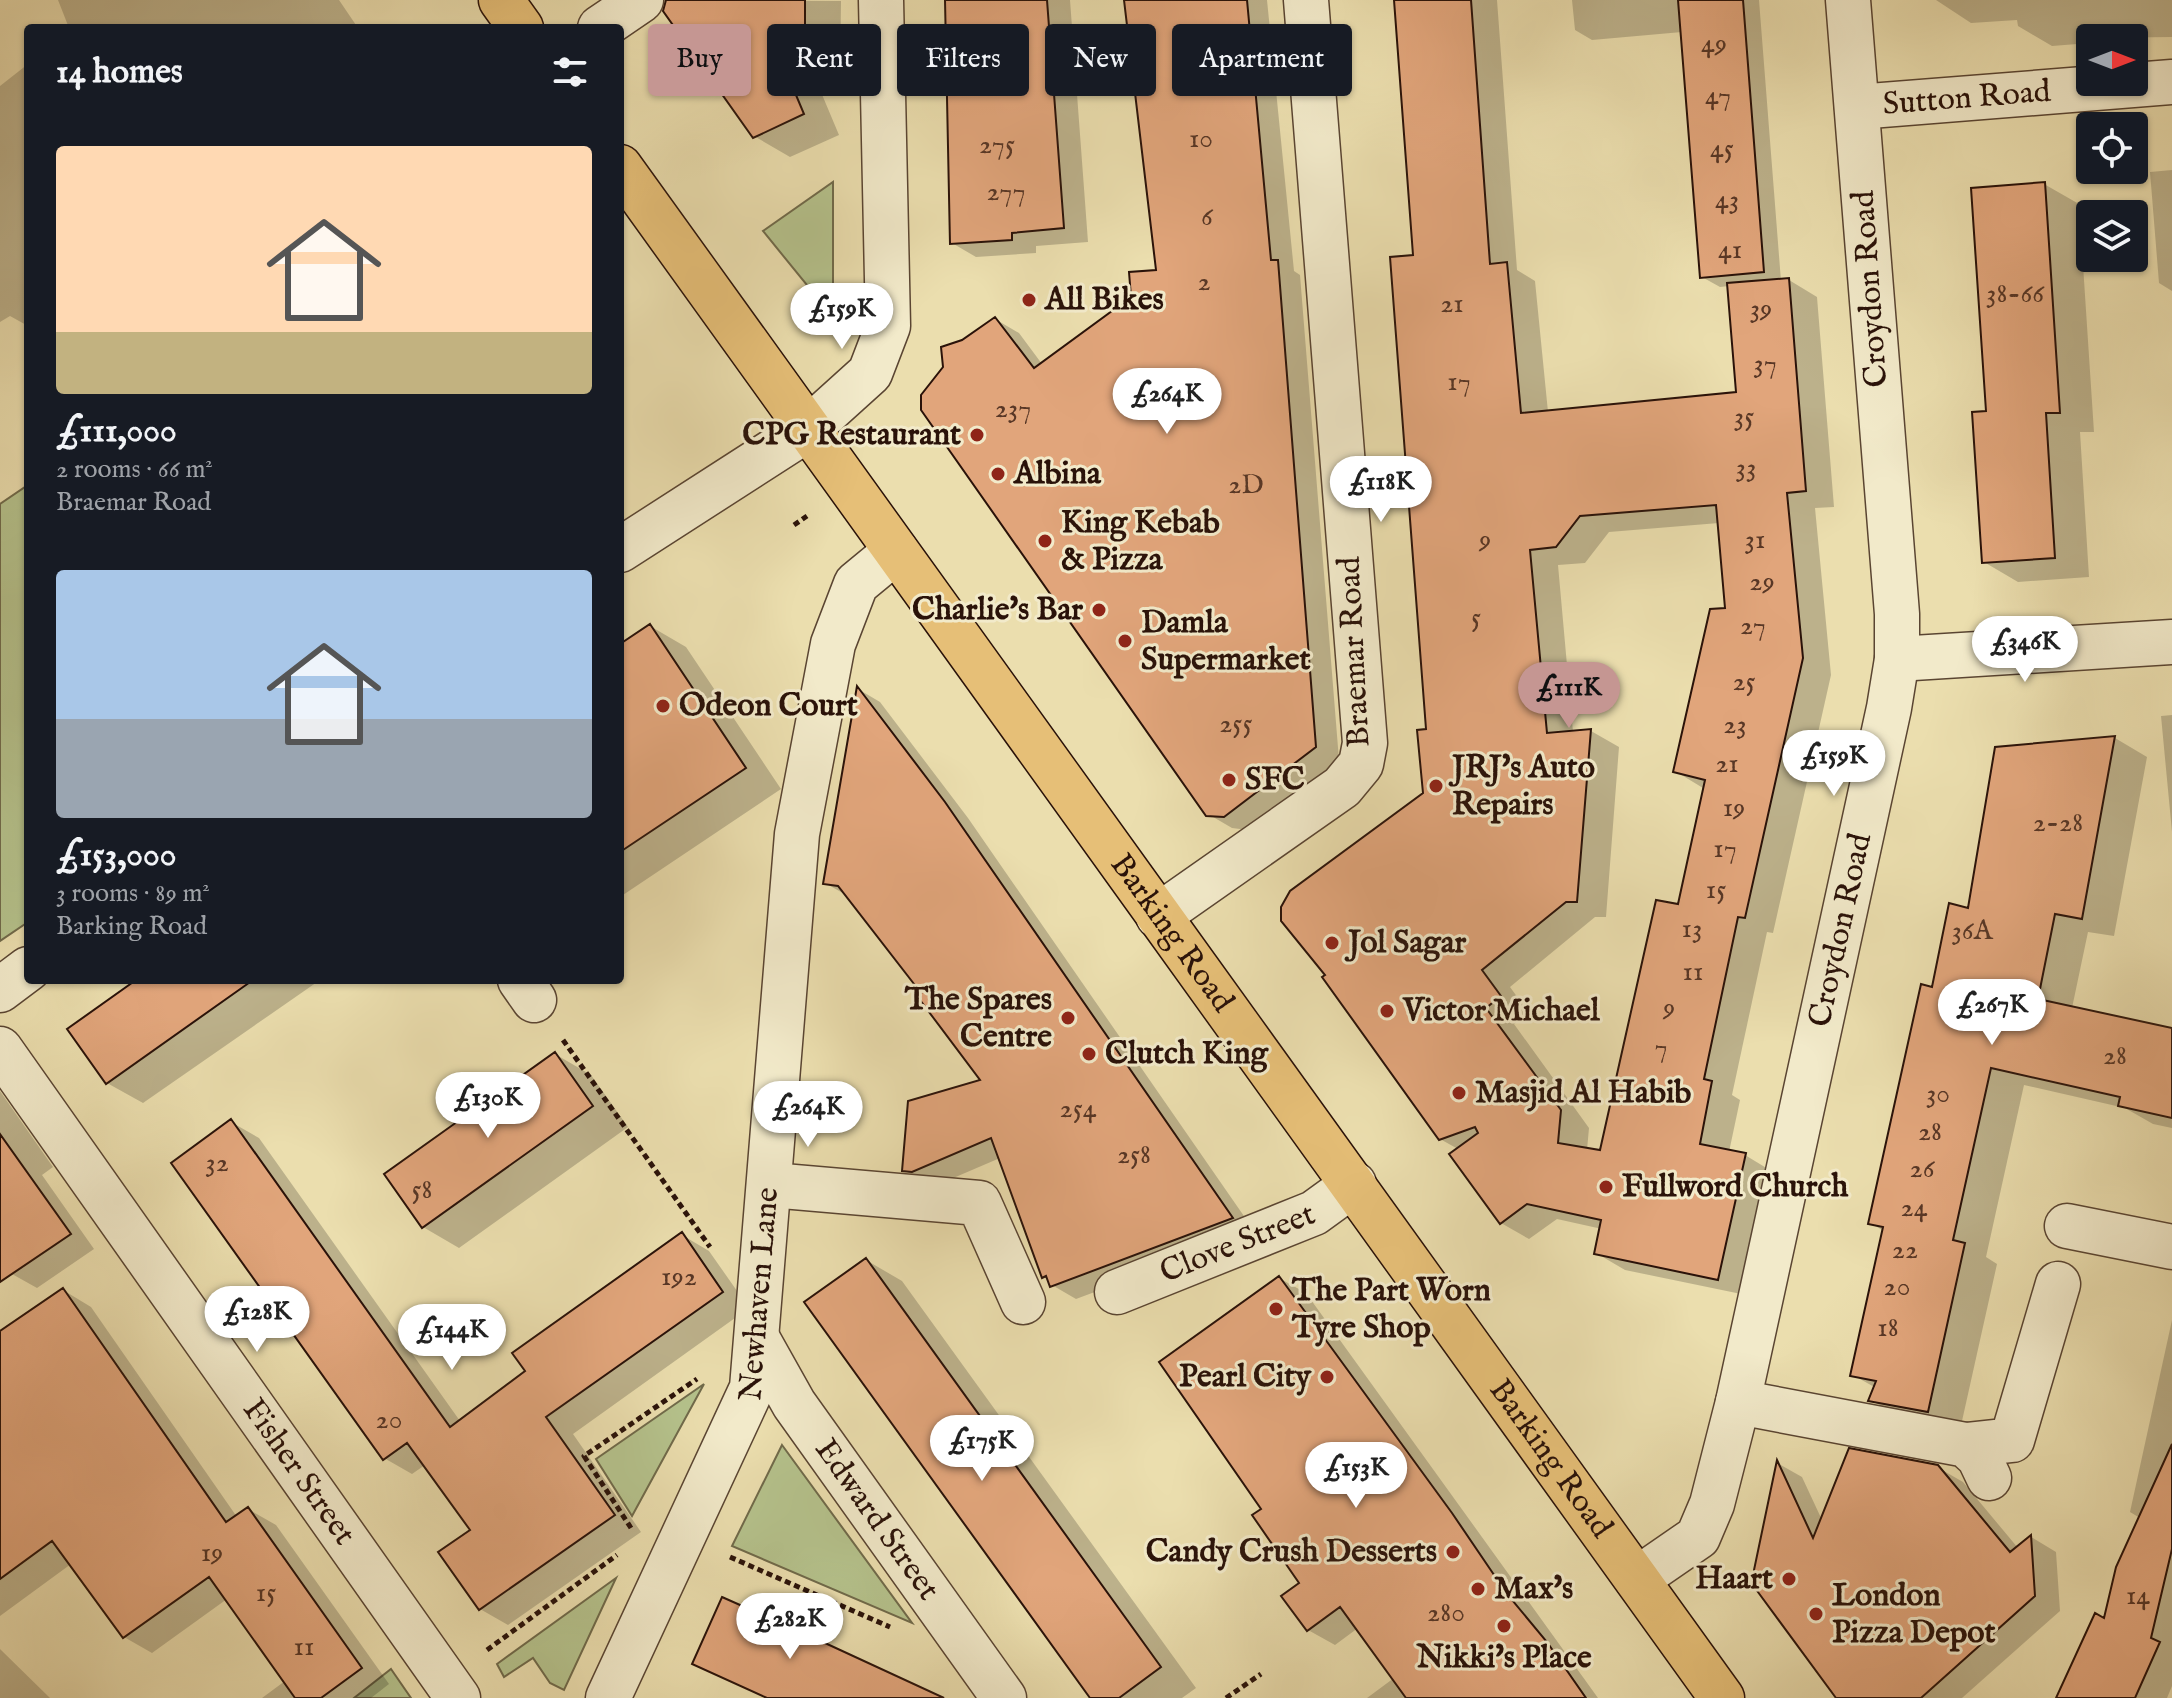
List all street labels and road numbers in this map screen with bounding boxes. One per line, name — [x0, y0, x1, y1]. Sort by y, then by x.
street label: Sutton Road — [1881, 71, 2053, 125]
street label: Croydon Road — [1844, 188, 1898, 389]
street label: Braemar Road — [1329, 555, 1380, 748]
street label: Croydon Road — [1800, 829, 1882, 1031]
street label: Barking Road — [1100, 846, 1243, 1021]
street label: Newhaven Lane — [731, 1186, 789, 1402]
street label: Clove Street — [1154, 1194, 1321, 1293]
street label: Barking Road — [1479, 1371, 1622, 1547]
street label: Fisher Street — [233, 1391, 364, 1554]
street label: Edward Street — [805, 1431, 948, 1609]

